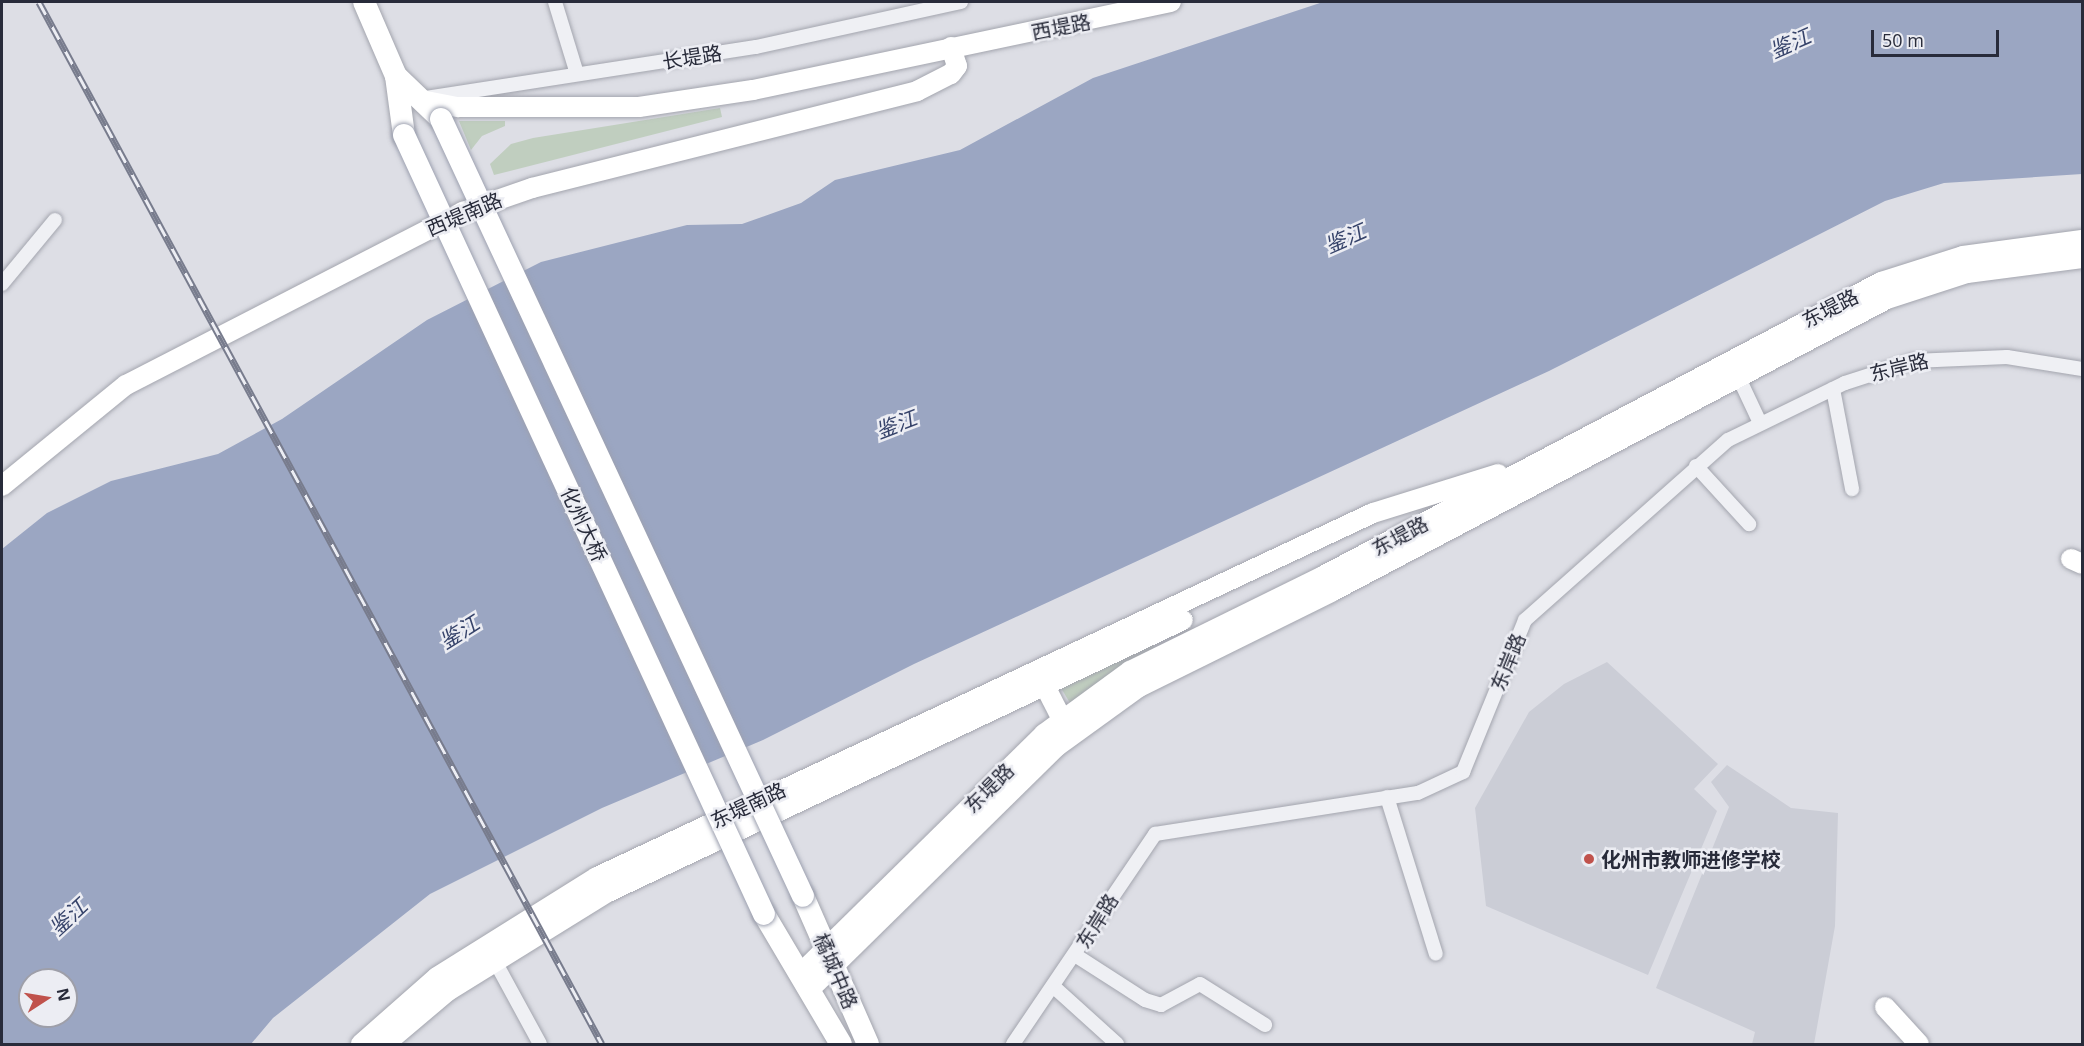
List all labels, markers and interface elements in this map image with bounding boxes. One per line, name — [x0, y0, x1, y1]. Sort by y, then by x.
street label: 西堤路 — [1029, 9, 1093, 45]
scale bar — [1874, 18, 2002, 56]
water label: 鉴江 — [1766, 23, 1814, 63]
text: 50 m — [1882, 28, 1924, 52]
street label: 长堤路 — [660, 40, 724, 74]
street label: 西堤南路 — [422, 187, 506, 241]
water label: 鉴江 — [1321, 218, 1369, 258]
street label: 东堤路 — [1798, 284, 1862, 332]
street label: 东岸路 — [1867, 348, 1931, 386]
water label: 鉴江 — [872, 405, 920, 443]
street label: 化州大桥 — [556, 483, 612, 565]
street label: 东堤路 — [1368, 511, 1432, 561]
water label: 鉴江 — [435, 610, 483, 654]
street label: 东岸路 — [1486, 630, 1530, 694]
street label: 东堤路 — [959, 758, 1019, 818]
street label: 东堤南路 — [707, 777, 789, 833]
place label: 化州市教师进修学校 — [1601, 847, 1781, 871]
marker: 化州市教师进修学校 — [1582, 852, 1596, 866]
street label: 东岸路 — [1071, 889, 1123, 953]
water label: 鉴江 — [44, 893, 92, 941]
street label: 橘城中路 — [809, 929, 863, 1013]
north arrow — [18, 968, 78, 1028]
text: N — [52, 986, 76, 1003]

